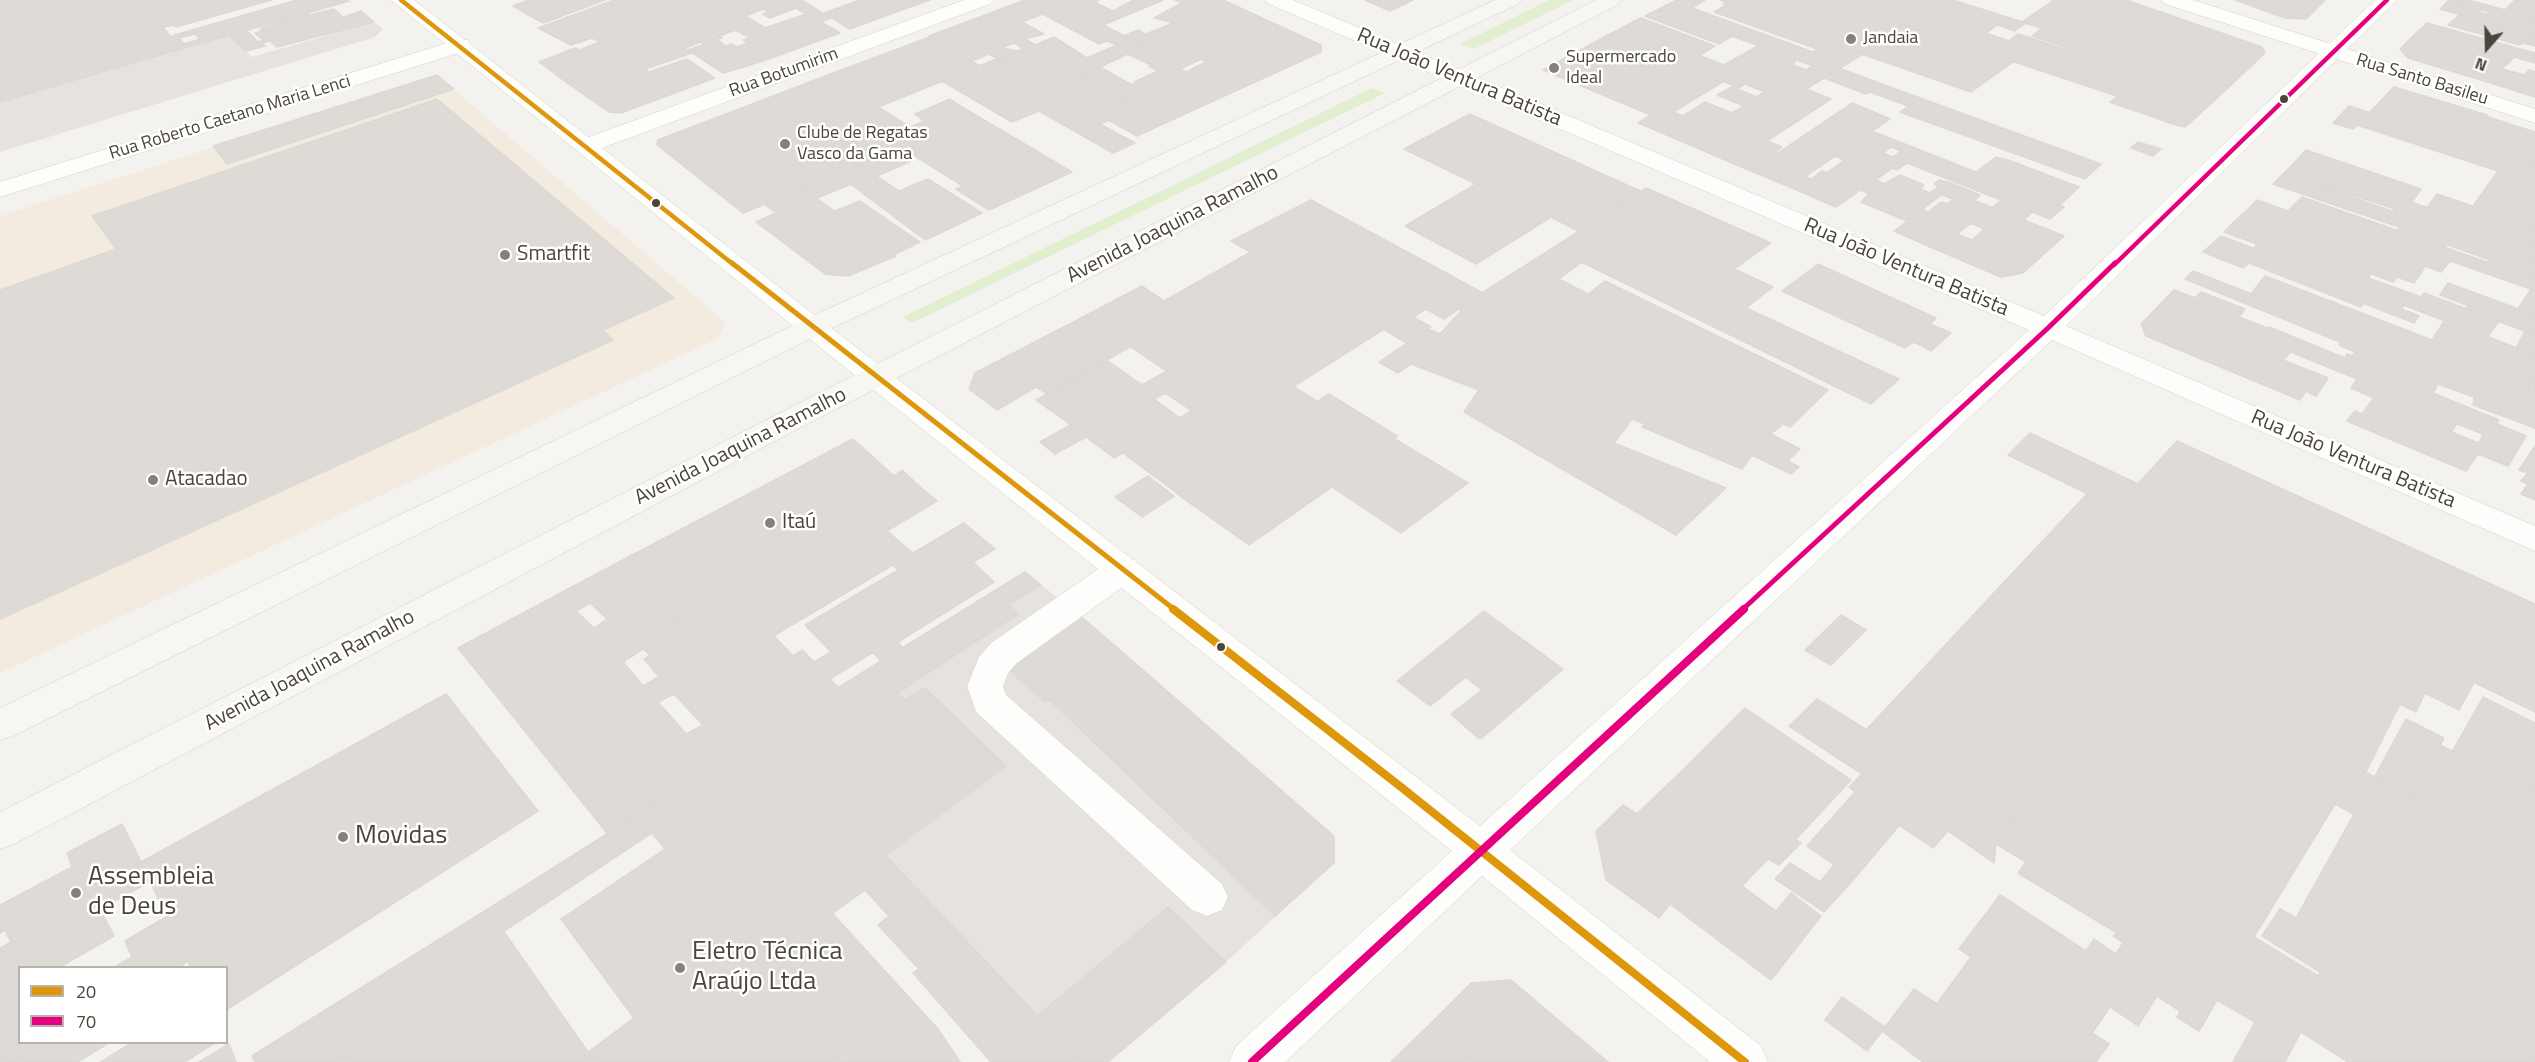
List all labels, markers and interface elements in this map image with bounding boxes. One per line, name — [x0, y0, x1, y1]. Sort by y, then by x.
north arrow — [2457, 18, 2517, 78]
street label: Rua João Ventura Batista — [1353, 23, 1565, 133]
place label: Jandaia — [1863, 28, 1918, 50]
marker: Jandaia — [1844, 32, 1858, 46]
street label: Rua Botumirim — [727, 43, 841, 103]
place label: Supermercado Ideal — [1566, 47, 1676, 90]
street label: Rua Santo Basileu — [2353, 50, 2491, 110]
text: N — [2472, 52, 2490, 78]
marker: Supermercado Ideal — [1547, 61, 1561, 75]
street label: Rua Roberto Caetano Maria Lenci — [107, 71, 353, 165]
unlabelled marker — [2278, 93, 2290, 105]
place label: Clube de Regatas Vasco da Gama — [797, 123, 928, 166]
marker: Clube de Regatas Vasco da Gama — [778, 137, 792, 151]
street label: Avenida Joaquina Ramalho — [1063, 161, 1283, 289]
unlabelled marker — [650, 197, 662, 209]
street label: Rua João Ventura Batista — [1800, 213, 2012, 323]
place label: Smartfit — [517, 242, 590, 268]
marker: Smartfit — [498, 248, 512, 262]
street label: Avenida Joaquina Ramalho — [631, 383, 851, 511]
street label: Rua João Ventura Batista — [2247, 405, 2459, 515]
place label: Atacadao — [165, 467, 247, 493]
marker: Atacadao — [146, 473, 160, 487]
place label: Itaú — [782, 510, 816, 536]
marker: Itaú — [763, 516, 777, 530]
street label: Avenida Joaquina Ramalho — [201, 605, 419, 737]
unlabelled marker — [1215, 641, 1227, 653]
place label: Movidas — [355, 821, 447, 853]
marker: Movidas — [336, 830, 350, 844]
place label: Assembleia de Deus — [88, 862, 214, 924]
marker: Assembleia de Deus — [69, 886, 83, 900]
place label: Eletro Técnica Araújo Ltda — [692, 937, 843, 999]
marker: Eletro Técnica Araújo Ltda — [673, 961, 687, 975]
legend — [18, 966, 228, 1044]
text: 20 — [76, 978, 96, 1005]
text: 70 — [76, 1008, 96, 1035]

